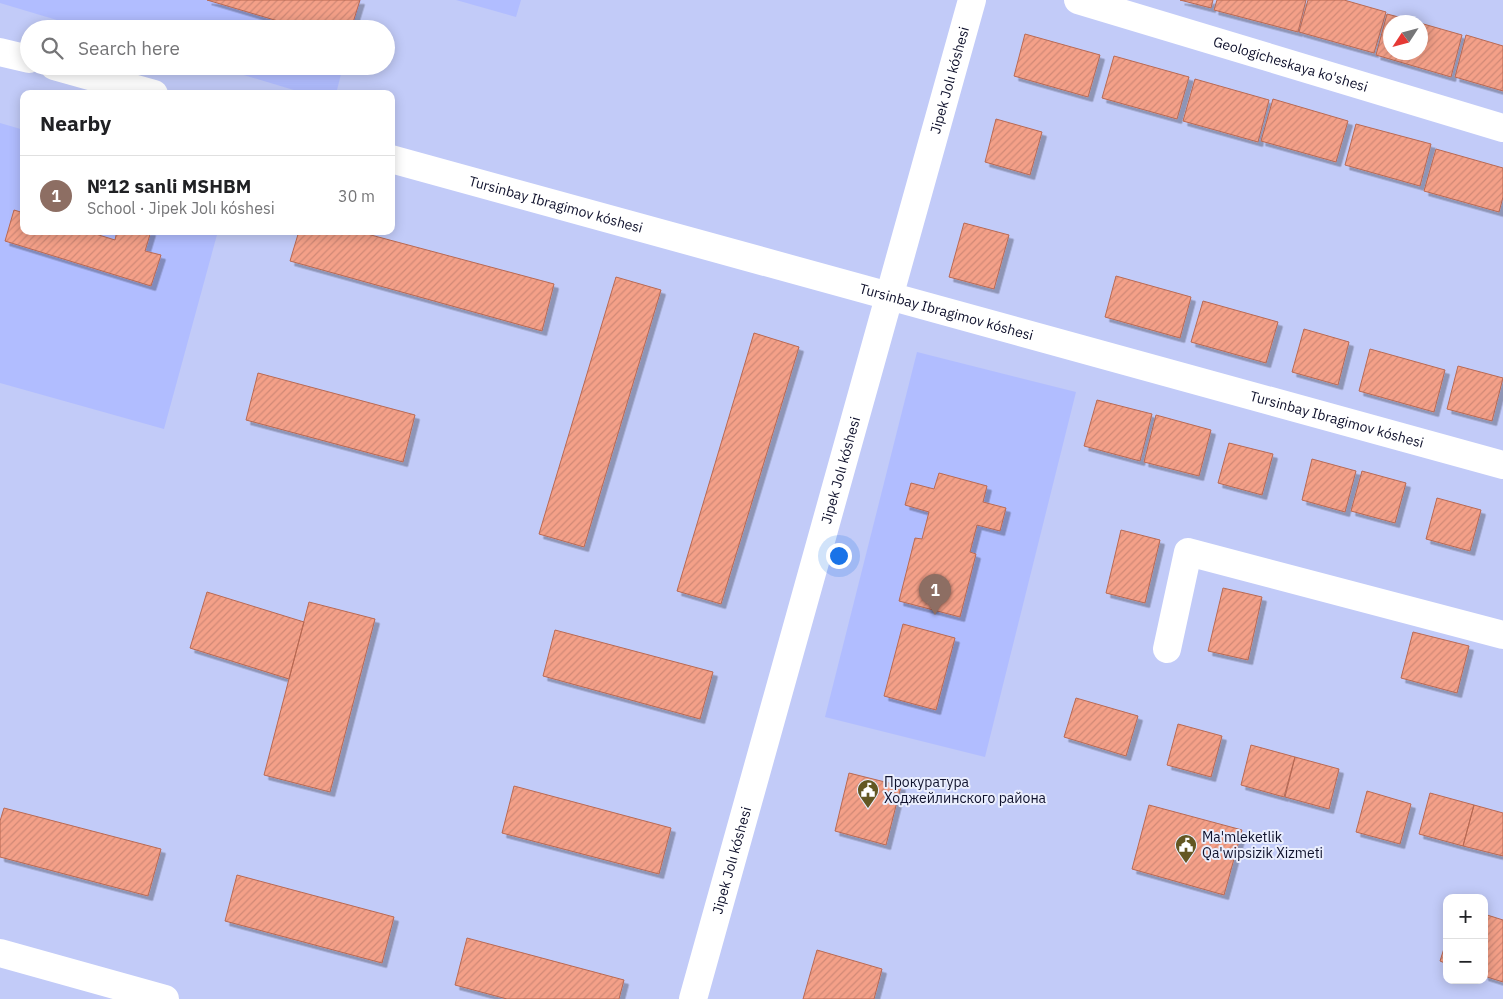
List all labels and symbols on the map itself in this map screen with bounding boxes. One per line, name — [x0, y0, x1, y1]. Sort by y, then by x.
north arrow — [1383, 15, 1428, 60]
street label: Jipek Jolı kóshesi — [926, 25, 973, 136]
street label: Geologicheskaya ko'shesi — [1211, 32, 1370, 96]
street label: Tursinbay Ibragimov kóshesi — [467, 172, 645, 237]
street label: Tursinbay Ibragimov kóshesi — [857, 279, 1035, 344]
street label: Tursinbay Ibragimov kóshesi — [1248, 387, 1426, 452]
street label: Jipek Jolı kóshesi — [817, 415, 864, 526]
your location — [826, 543, 852, 569]
pin: 1 — [919, 574, 951, 615]
place label: Прокуратура Ходжейлинского района — [884, 773, 1047, 807]
public building icon: Прокуратура Ходжейлинского района — [856, 778, 880, 809]
street label: Jipek Jolı kóshesi — [708, 805, 755, 916]
place label: Ma'mleketlik Qa'wipsizik Xizmeti — [1202, 828, 1323, 862]
public building icon: Ma'mleketlik Qa'wipsizik Xizmeti — [1174, 833, 1198, 864]

